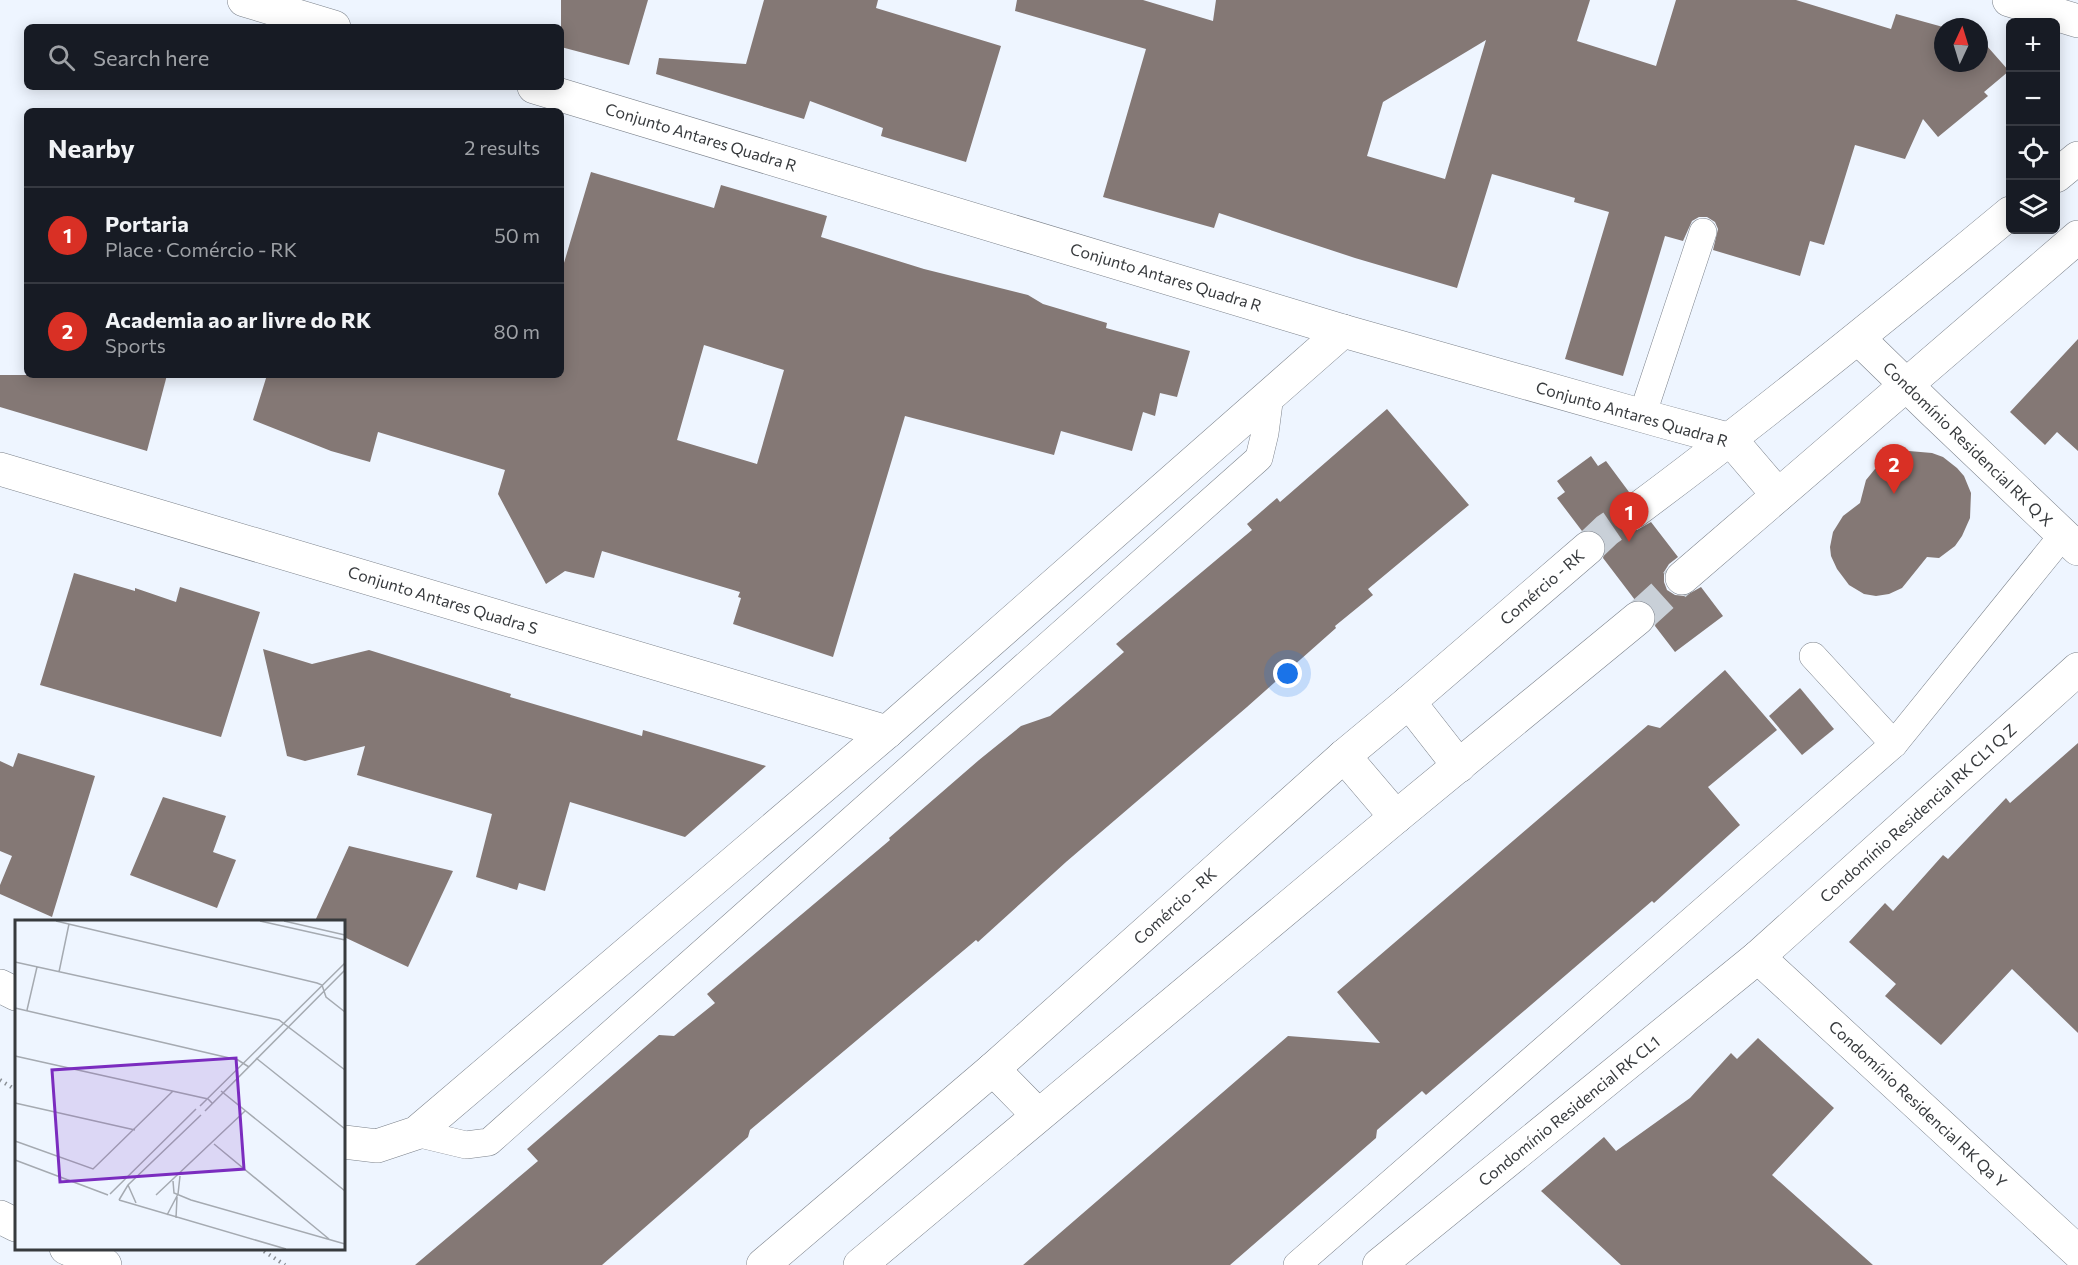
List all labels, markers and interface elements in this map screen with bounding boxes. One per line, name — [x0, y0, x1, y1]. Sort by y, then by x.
north arrow — [1934, 18, 1988, 72]
map controls — [2006, 18, 2060, 234]
button: + — [2006, 18, 2060, 72]
search box — [24, 24, 564, 90]
icon: search — [45, 41, 78, 74]
text: Search here — [93, 44, 209, 71]
button: − — [2006, 72, 2060, 126]
street label: Conjunto Antares Quadra R — [603, 98, 799, 175]
button: locate — [2006, 126, 2060, 180]
text: Nearby — [48, 132, 135, 163]
text: 2 results — [464, 135, 540, 159]
button: layers — [2006, 180, 2060, 234]
text: Portaria — [105, 210, 189, 237]
text: 1 — [63, 223, 72, 247]
text: 50 m — [494, 223, 540, 247]
text: Place · Comércio - RK — [105, 237, 297, 261]
street label: Conjunto Antares Quadra R — [1068, 238, 1264, 315]
text: Academia ao ar livre do RK — [105, 306, 371, 333]
text: 2 — [62, 319, 73, 343]
text: 80 m — [494, 319, 540, 343]
text: Sports — [105, 333, 166, 357]
street label: Condomínio Residencial RK Q X — [1880, 357, 2057, 530]
street label: Conjunto Antares Quadra R — [1534, 377, 1731, 450]
pin: 2 — [1874, 444, 1914, 494]
pin: 1 — [1610, 492, 1648, 542]
street label: Comércio - RK — [1496, 545, 1588, 628]
street label: Conjunto Antares Quadra S — [346, 562, 540, 637]
your location — [1273, 659, 1302, 688]
street label: Condomínio Residencial RK CL1 Q Z — [1816, 719, 2020, 906]
street label: Comércio - RK — [1129, 863, 1220, 948]
inset map — [15, 920, 345, 1250]
street label: Condomínio Residencial RK Qa Y — [1825, 1016, 2012, 1192]
street label: Condomínio Residencial RK CL1 — [1474, 1032, 1663, 1190]

